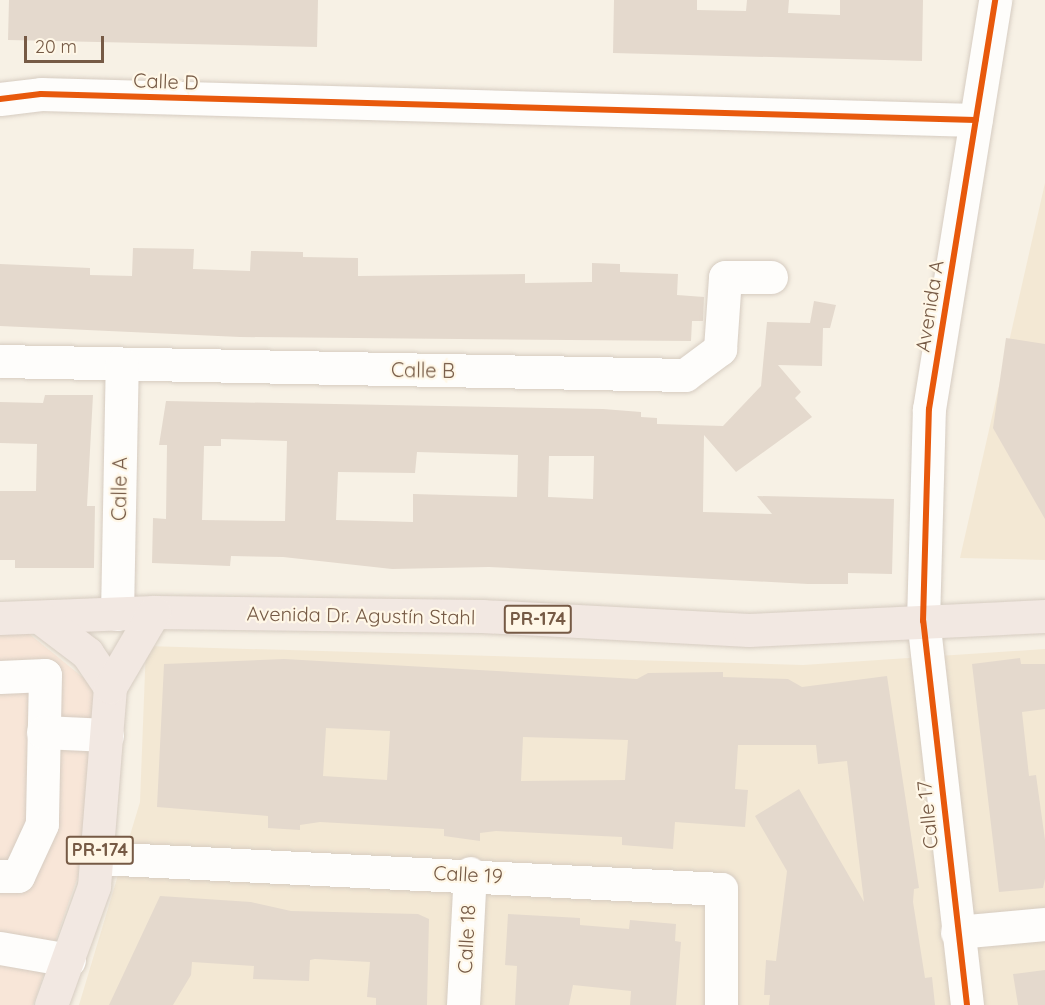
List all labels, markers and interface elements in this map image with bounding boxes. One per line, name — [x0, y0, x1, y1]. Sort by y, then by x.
scale bar — [27, 24, 106, 62]
text: 20 m — [35, 35, 77, 58]
street label: Calle D — [133, 68, 199, 94]
street label: Avenida A — [910, 258, 948, 354]
street label: Calle B — [391, 357, 455, 383]
street label: Calle A — [106, 457, 132, 521]
street label: Avenida Dr. Agustín Stahl — [246, 601, 476, 629]
road number: PR-174 — [504, 604, 572, 634]
street label: Calle 17 — [911, 780, 943, 850]
road number: PR-174 — [66, 835, 134, 865]
street label: Calle 19 — [433, 860, 503, 888]
street label: Calle 18 — [452, 904, 480, 974]

